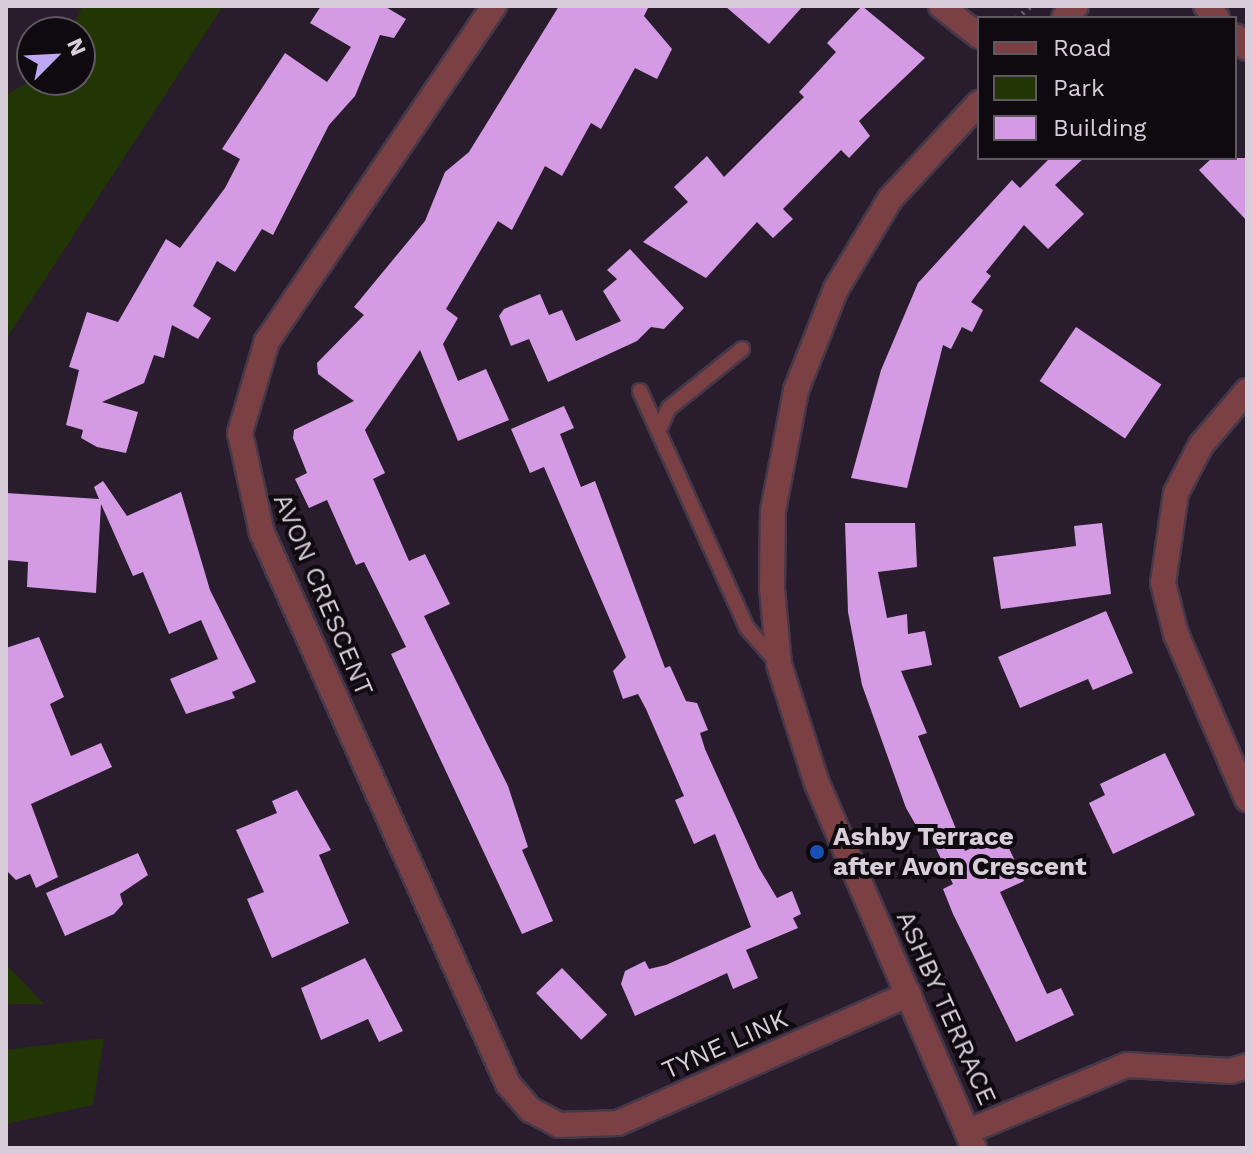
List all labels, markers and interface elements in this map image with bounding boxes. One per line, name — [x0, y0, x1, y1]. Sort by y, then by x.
north arrow — [16, 16, 96, 96]
legend — [977, 16, 1237, 160]
text: N — [62, 34, 91, 59]
text: Road — [1053, 34, 1112, 62]
text: Park — [1053, 74, 1105, 102]
text: Building — [1053, 114, 1146, 142]
street label: AVON CRESCENT — [266, 489, 380, 701]
place label: Ashby Terrace after Avon Crescent — [833, 821, 1087, 882]
marker: Ashby Terrace after Avon Crescent — [808, 843, 826, 861]
street label: ASHBY TERRACE — [889, 905, 1003, 1111]
street label: TYNE LINK — [657, 1004, 793, 1086]

